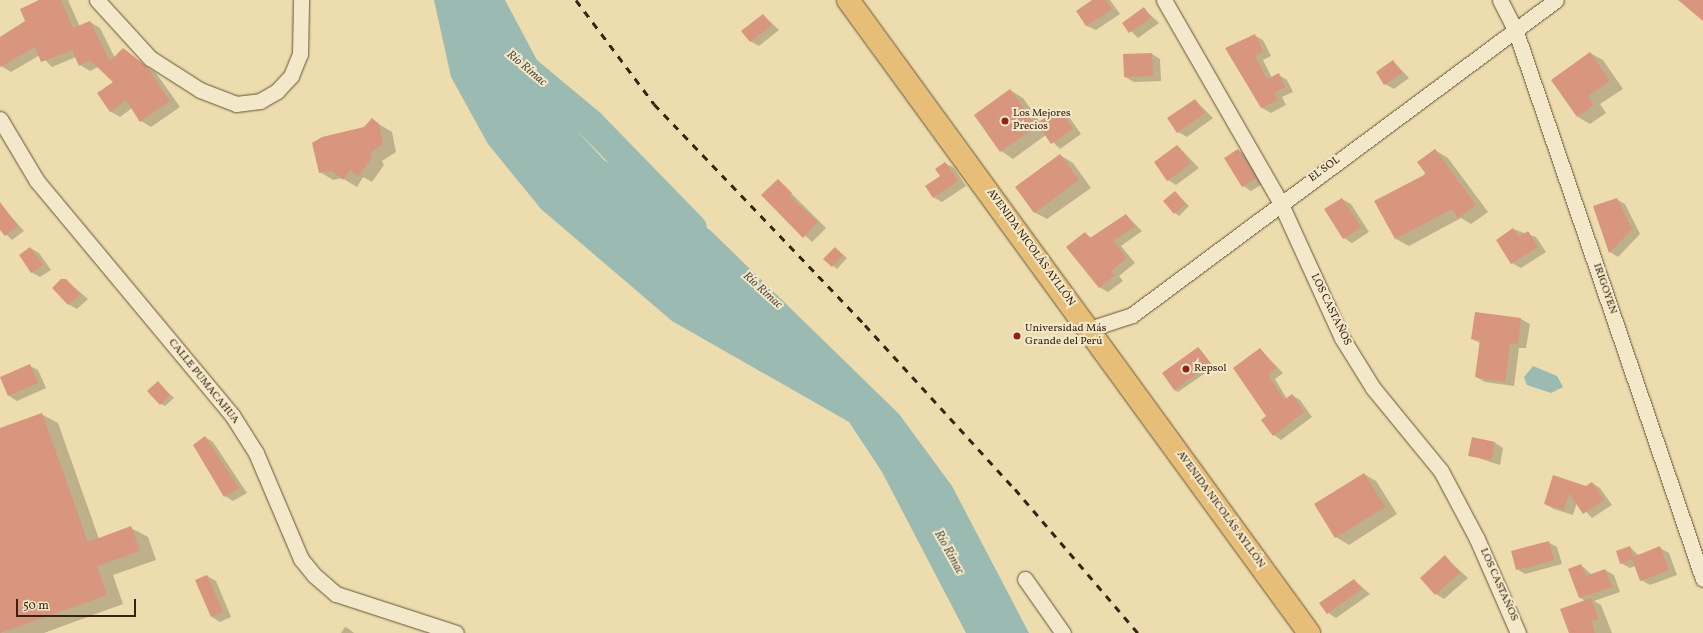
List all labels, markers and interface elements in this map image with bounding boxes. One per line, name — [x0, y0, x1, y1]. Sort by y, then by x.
water label: Río Rímac — [503, 48, 549, 90]
place label: Los Mejores Precios — [1013, 108, 1071, 134]
marker: Los Mejores Precios — [1000, 116, 1010, 126]
street label: EL SOL — [1307, 154, 1343, 186]
street label: AVENIDA NICOLÁS AYLLÓN — [983, 187, 1077, 309]
street label: IRIGOYEN — [1589, 262, 1619, 316]
water label: Río Rímac — [739, 270, 785, 312]
street label: LOS CASTAÑOS — [1307, 272, 1353, 348]
place label: Universidad Más Grande del Perú — [1025, 323, 1106, 349]
marker: Universidad Más Grande del Perú — [1012, 331, 1022, 341]
street label: CALLE PUMACAHUA — [165, 337, 241, 427]
place label: Repsol — [1194, 362, 1227, 376]
marker: Repsol — [1181, 364, 1191, 374]
street label: AVENIDA NICOLÁS AYLLÓN — [1173, 449, 1267, 571]
water label: Río Rímac — [930, 529, 966, 577]
street label: LOS CASTAÑOS — [1476, 546, 1520, 624]
scale bar — [18, 591, 138, 617]
text: 50 m — [23, 598, 49, 614]

